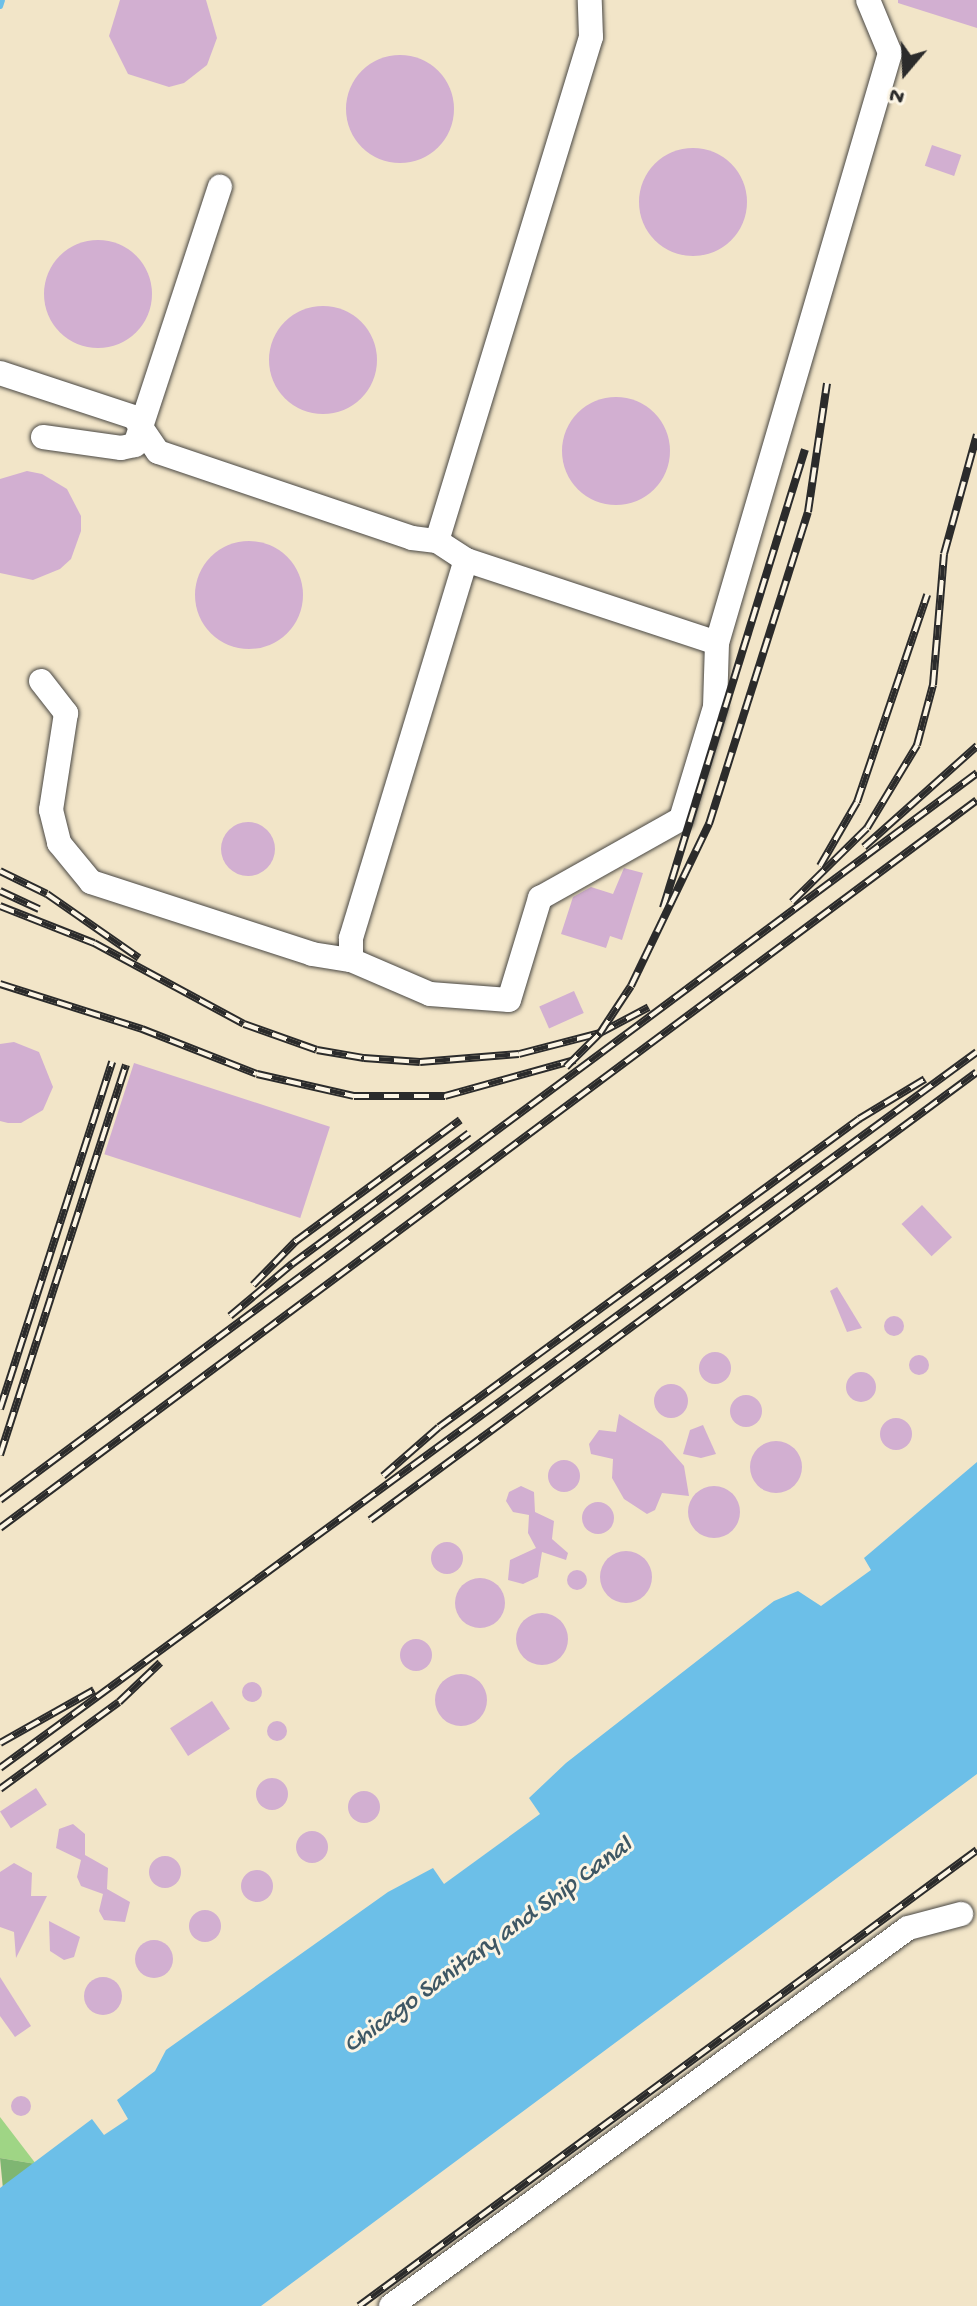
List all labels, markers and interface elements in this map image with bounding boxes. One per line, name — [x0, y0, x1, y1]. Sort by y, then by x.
north arrow — [865, 32, 945, 112]
text: N — [886, 80, 908, 109]
water label: Chicago Sanitary and Ship Canal — [339, 1832, 639, 2062]

